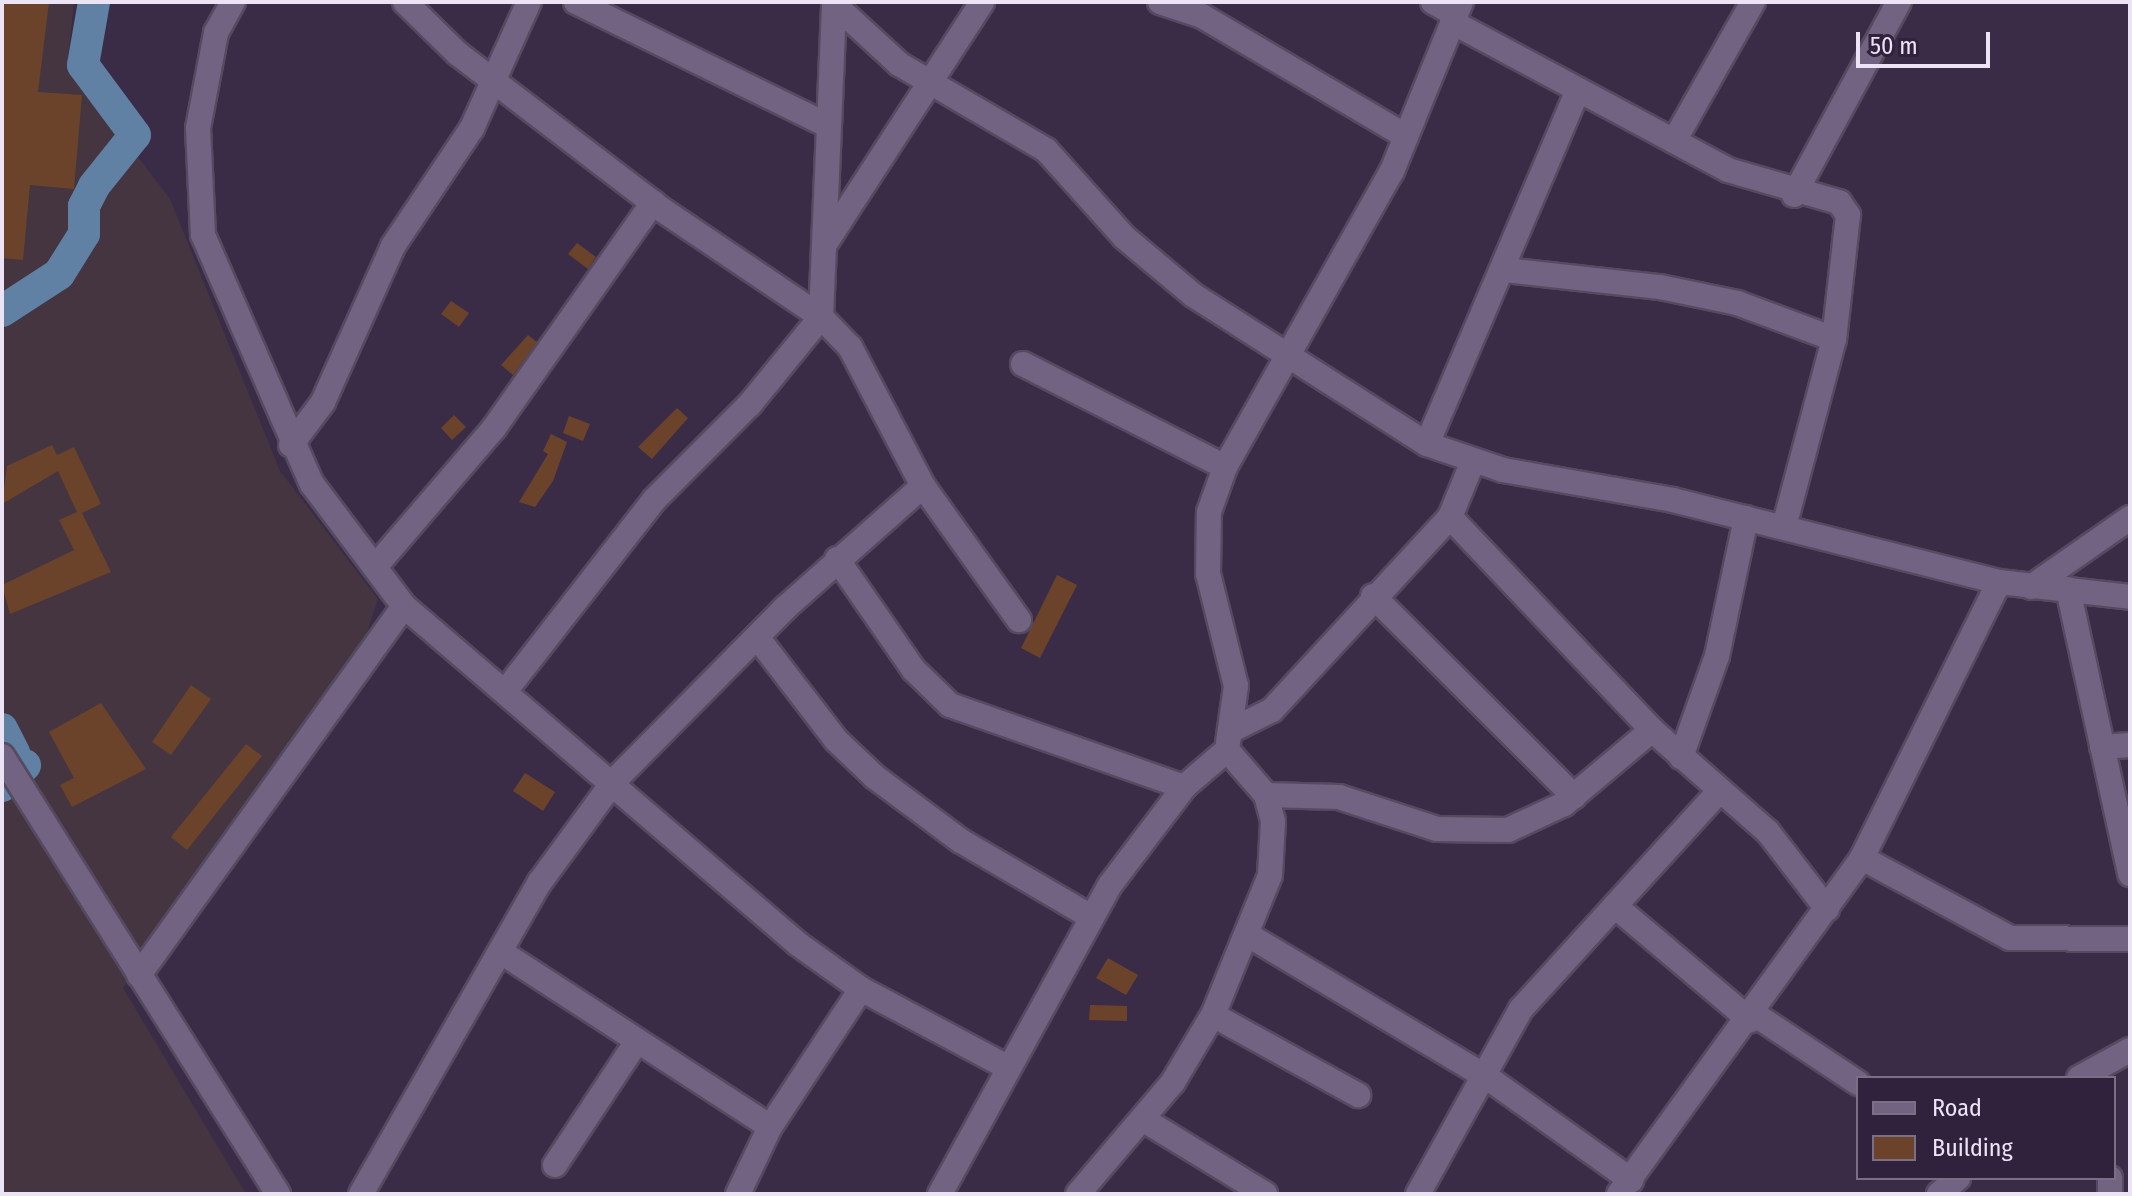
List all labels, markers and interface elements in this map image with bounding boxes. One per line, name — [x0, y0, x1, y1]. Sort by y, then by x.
scale bar — [1860, 16, 1994, 66]
text: 50 m — [1870, 32, 1918, 60]
legend — [1856, 1076, 2116, 1180]
text: Road — [1932, 1094, 1982, 1122]
text: Building — [1932, 1134, 2013, 1162]

